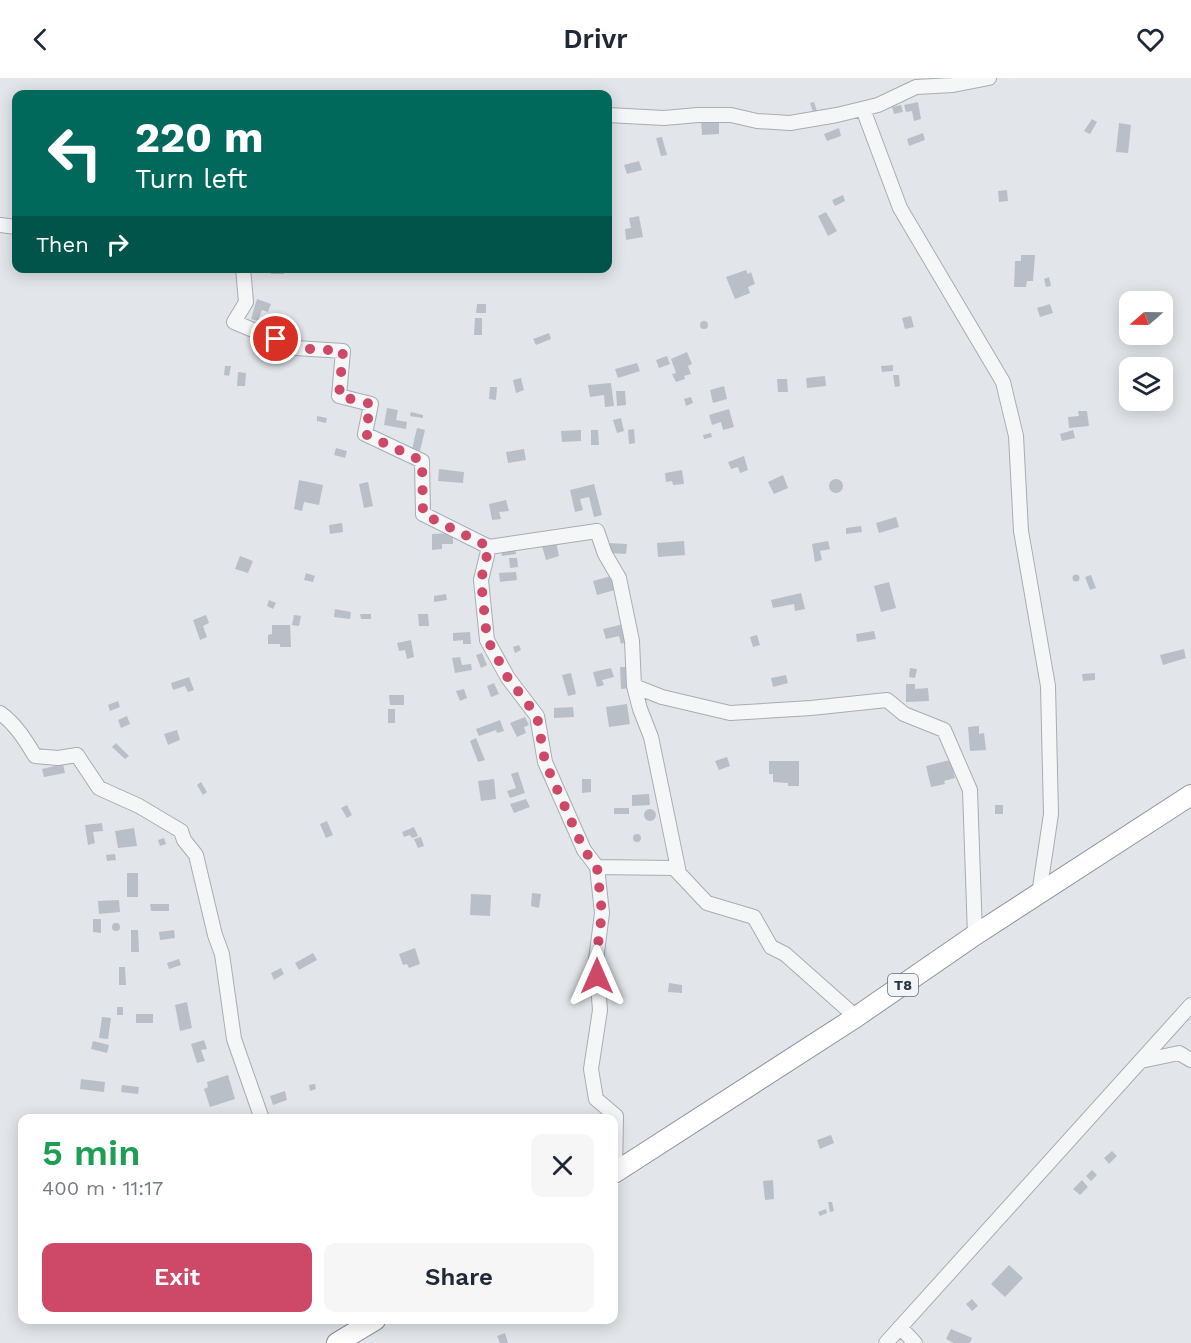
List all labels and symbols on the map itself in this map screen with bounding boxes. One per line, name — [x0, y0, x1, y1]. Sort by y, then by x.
north arrow — [1119, 291, 1173, 345]
pin — [250, 313, 301, 364]
position arrow — [565, 944, 629, 1008]
road number: T8 — [888, 974, 918, 996]

